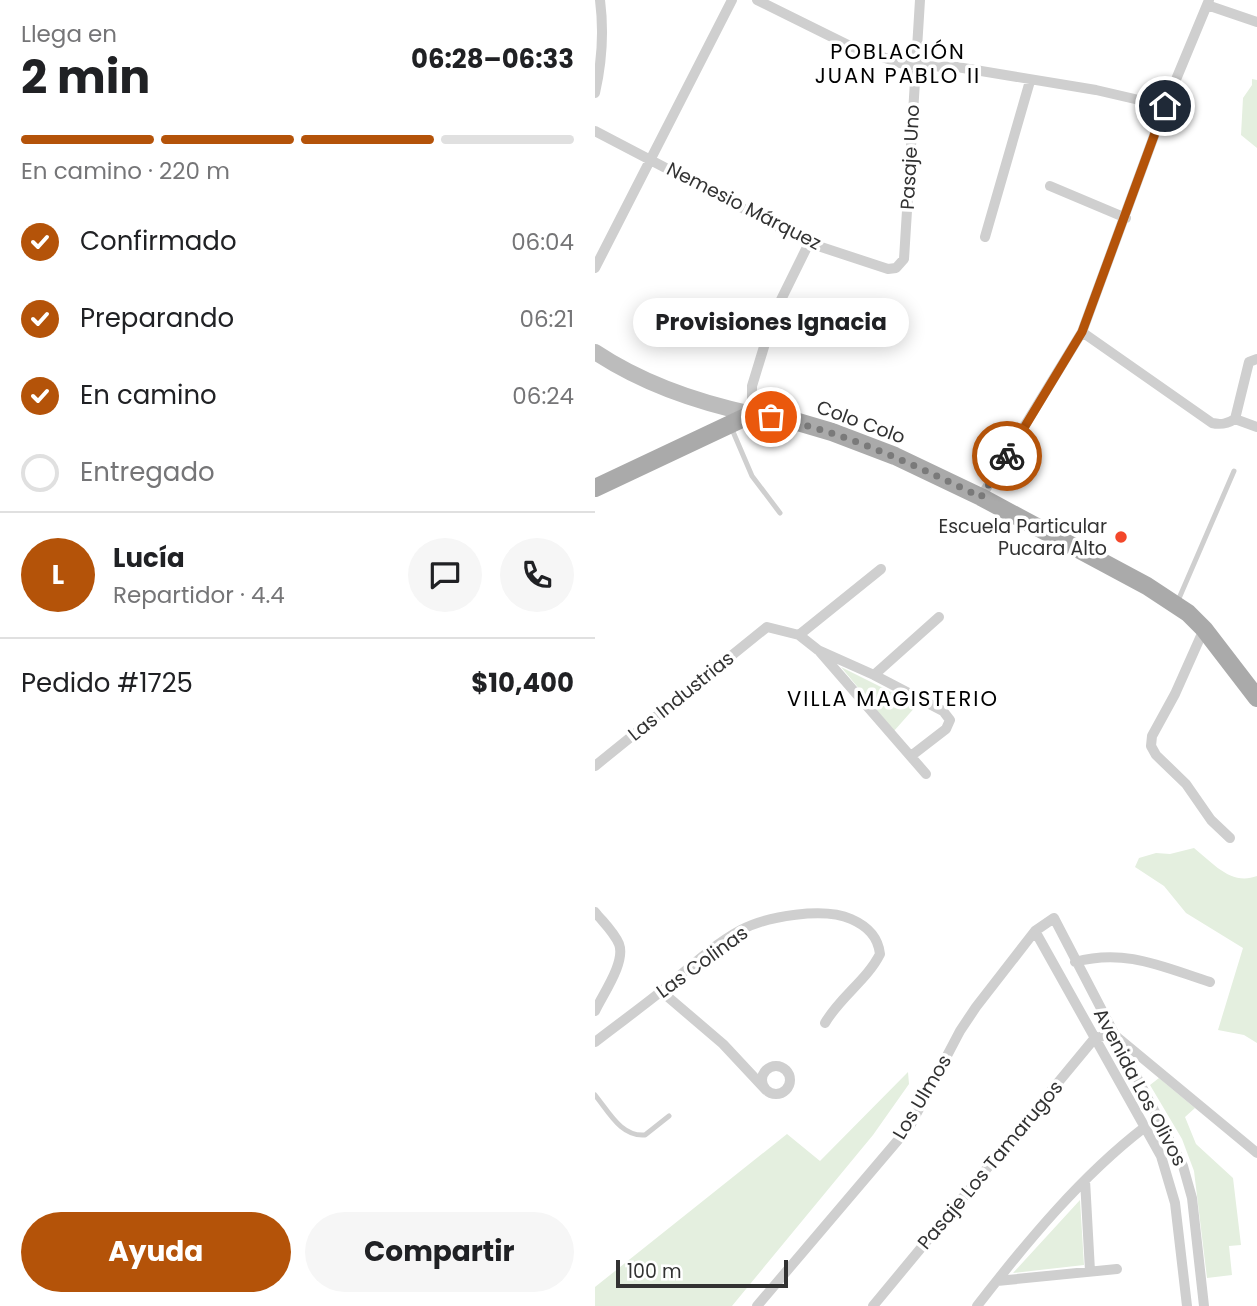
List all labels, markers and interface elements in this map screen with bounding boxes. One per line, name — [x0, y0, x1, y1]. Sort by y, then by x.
text: Llega en — [21, 18, 117, 50]
district label: POBLACIÓN JUAN PABLO II — [815, 37, 981, 90]
text: 06:28–06:33 — [411, 41, 574, 77]
text: 2 min — [21, 45, 150, 109]
pin — [1135, 76, 1195, 136]
icon: home — [1146, 87, 1184, 125]
street label: Pasaje Uno — [894, 104, 926, 210]
text: En camino · 220 m — [21, 155, 230, 187]
street label: Nemesio Márquez — [662, 155, 826, 257]
icon: check — [21, 223, 59, 261]
text: Confirmado — [80, 223, 237, 259]
text: 06:04 — [511, 226, 574, 258]
callout: Provisiones Ignacia — [633, 298, 909, 347]
icon: check — [21, 300, 59, 338]
text: Preparando — [80, 300, 234, 336]
text: 06:21 — [519, 303, 574, 335]
text: Provisiones Ignacia — [655, 306, 887, 338]
icon: check — [21, 377, 59, 415]
text: En camino — [80, 377, 217, 413]
text: 06:24 — [512, 380, 574, 412]
pin — [741, 387, 801, 447]
street label: Colo Colo — [813, 394, 909, 450]
icon: bag — [752, 398, 790, 436]
courier — [972, 421, 1042, 491]
icon: bike — [988, 437, 1026, 475]
text: Entregado — [80, 454, 215, 490]
place label: Escuela Particular Pucara Alto — [938, 513, 1107, 562]
marker: Escuela Particular Pucara Alto — [1113, 529, 1129, 545]
button: chat — [408, 538, 482, 612]
button: phone — [500, 538, 574, 612]
text: Lucía — [113, 540, 185, 576]
text: L — [52, 557, 64, 593]
text: Repartidor · 4.4 — [113, 579, 285, 611]
street label: Las Industrias — [622, 645, 740, 747]
text: Pedido #1725 — [21, 665, 193, 701]
text: $10,400 — [471, 665, 574, 701]
district label: VILLA MAGISTERIO — [787, 684, 999, 713]
street label: Las Colinas — [651, 920, 753, 1004]
street label: Avenida Los Olivos — [1087, 1003, 1193, 1171]
street label: Los Ulmos — [886, 1050, 958, 1144]
street label: Pasaje Los Tamarugos — [911, 1075, 1069, 1255]
button: Ayuda — [21, 1212, 291, 1292]
button: Compartir — [305, 1212, 574, 1292]
scale bar — [616, 1257, 787, 1289]
text: 100 m — [627, 1258, 682, 1285]

